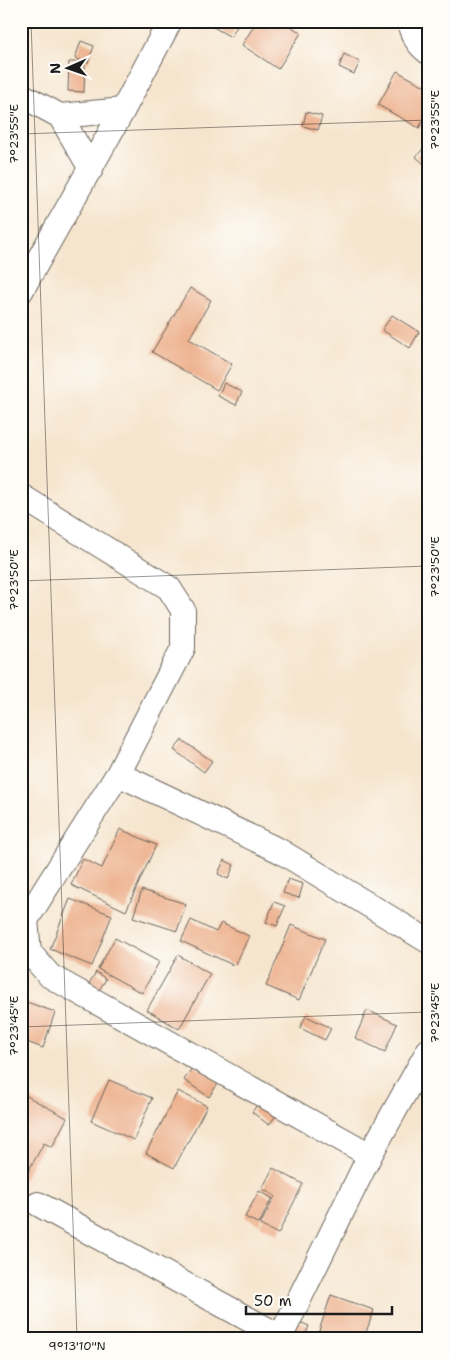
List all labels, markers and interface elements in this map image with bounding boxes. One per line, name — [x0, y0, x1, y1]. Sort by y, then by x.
north arrow — [42, 42, 92, 92]
text: N — [46, 63, 64, 74]
text: 7°23'55"E — [427, 90, 443, 150]
text: 7°23'55"E — [6, 104, 22, 164]
text: 7°23'50"E — [427, 536, 443, 598]
text: 7°23'50"E — [6, 549, 22, 611]
text: 7°23'45"E — [427, 983, 443, 1043]
text: 7°23'45"E — [6, 996, 22, 1056]
scale bar — [246, 1284, 393, 1316]
text: 50 m — [254, 1291, 292, 1311]
text: 9°13'10"N — [48, 1338, 106, 1354]

